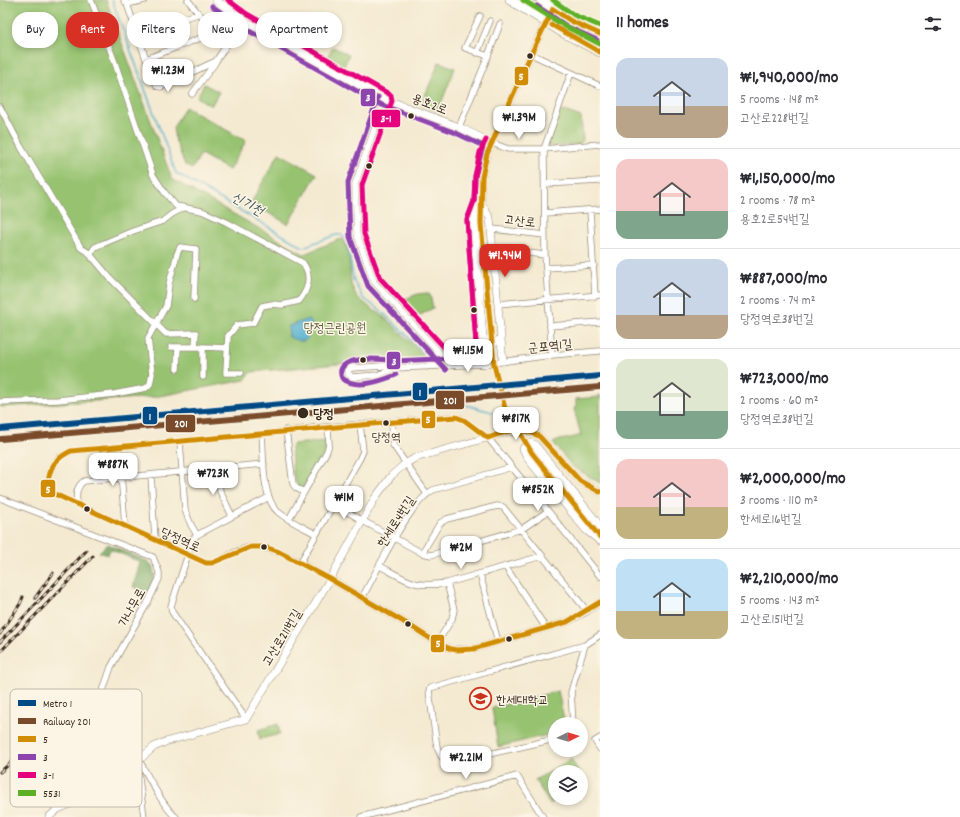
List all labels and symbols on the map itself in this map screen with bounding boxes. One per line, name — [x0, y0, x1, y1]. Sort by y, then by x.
unlabelled marker — [525, 51, 535, 61]
pin: ₩1.23M — [135, 59, 201, 93]
line badge: 5 — [514, 66, 529, 86]
text: 5 — [518, 70, 524, 86]
line badge: 3 — [360, 88, 376, 107]
street label: 용호2로 — [408, 90, 450, 121]
text: 3 — [366, 91, 371, 107]
pin: ₩1.39M — [486, 106, 552, 140]
line badge: 3-1 — [371, 109, 401, 128]
unlabelled marker — [406, 111, 416, 121]
text: 3-1 — [380, 112, 392, 128]
unlabelled marker — [364, 161, 374, 171]
water label: 신기천 — [227, 188, 268, 223]
street label: 고산로 — [503, 211, 536, 234]
pin: ₩1.94M — [472, 244, 538, 278]
unlabelled marker — [469, 305, 479, 315]
park label: 당정근린공원 — [304, 320, 366, 339]
street label: 군포역1길 — [527, 336, 573, 359]
pin: ₩1.15M — [435, 339, 501, 373]
line badge: 3 — [386, 351, 401, 370]
unlabelled marker — [358, 355, 368, 365]
text: 3 — [392, 355, 397, 371]
line badge: 1 — [412, 382, 428, 401]
text: 1 — [419, 386, 421, 402]
line badge: 201 — [435, 390, 465, 410]
text: 201 — [443, 394, 457, 410]
line badge: 1 — [142, 406, 158, 425]
marker: 당정 — [296, 406, 310, 420]
place label: 당정 — [313, 406, 334, 425]
pin: ₩817K — [488, 407, 544, 441]
text: 1 — [149, 410, 151, 426]
line badge: 5 — [421, 410, 436, 429]
text: 5 — [425, 413, 431, 429]
line badge: 201 — [165, 414, 196, 433]
text: 201 — [174, 417, 188, 433]
marker: 당정역 — [381, 418, 391, 428]
place label: 당정역 — [372, 430, 401, 447]
pin: ₩887K — [85, 453, 141, 487]
pin: ₩723K — [185, 462, 241, 496]
pin: ₩852K — [510, 478, 566, 512]
line badge: 5 — [40, 479, 56, 498]
text: 5 — [45, 483, 51, 499]
pin: ₩1M — [325, 486, 363, 520]
street label: 한세로4번길 — [373, 493, 421, 552]
unlabelled marker — [82, 504, 92, 514]
street label: 당정역로 — [157, 524, 203, 558]
pin: ₩2M — [442, 536, 480, 570]
unlabelled marker — [259, 542, 269, 552]
street label: 가나무로 — [115, 585, 152, 631]
street label: 고산로211번길 — [259, 606, 308, 670]
unlabelled marker — [403, 619, 413, 629]
line badge: 5 — [430, 634, 445, 653]
unlabelled marker — [504, 634, 514, 644]
text: 5 — [435, 637, 441, 653]
school or university icon: 한세대학교 — [468, 686, 494, 712]
legend — [10, 689, 142, 807]
place label: 한세대학교 — [496, 692, 548, 711]
text: Metro 1 — [43, 697, 72, 713]
text: Railway 201 — [43, 715, 91, 731]
north arrow — [548, 717, 588, 757]
text: 5 — [43, 733, 48, 749]
pin: ₩2.21M — [433, 746, 499, 780]
text: 3 — [43, 751, 48, 767]
text: 3-1 — [43, 769, 54, 785]
text: 5531 — [43, 787, 60, 803]

